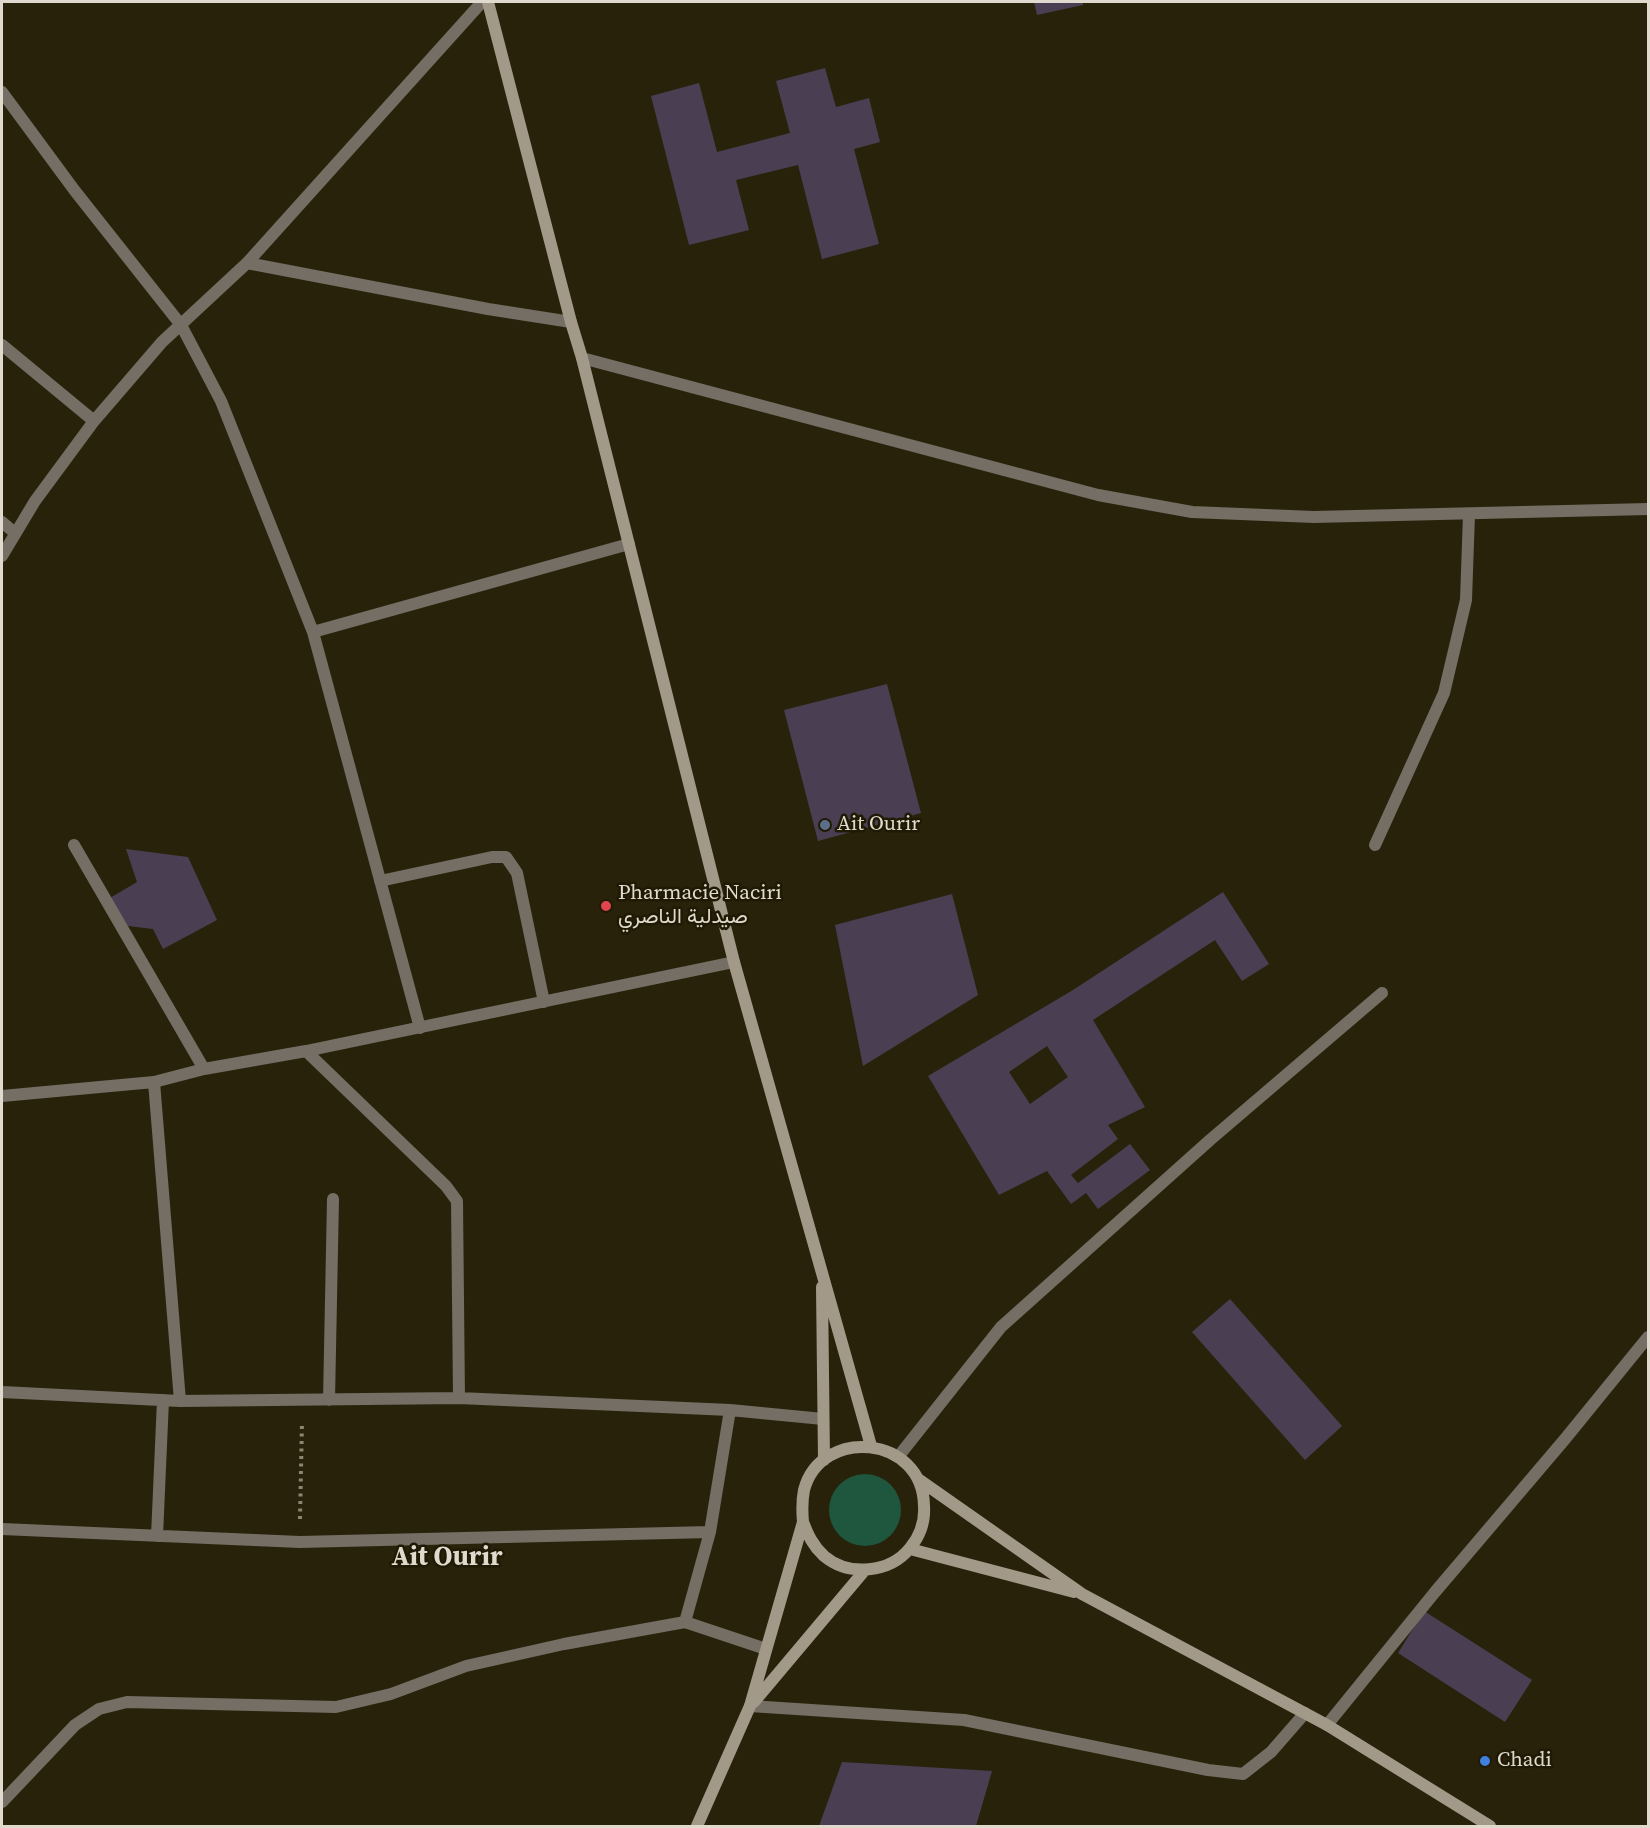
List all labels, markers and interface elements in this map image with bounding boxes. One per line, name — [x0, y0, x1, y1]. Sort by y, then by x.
place label: Ait Ourir — [837, 812, 920, 838]
marker: Ait Ourir — [818, 818, 832, 832]
place label: Pharmacie Naciri صيدلية الناصري — [618, 881, 782, 931]
marker: Pharmacie Naciri صيدلية الناصري — [599, 899, 613, 913]
district label: Ait Ourir — [392, 1542, 502, 1574]
place label: Chadi — [1497, 1748, 1552, 1774]
marker: Chadi — [1478, 1754, 1492, 1768]

